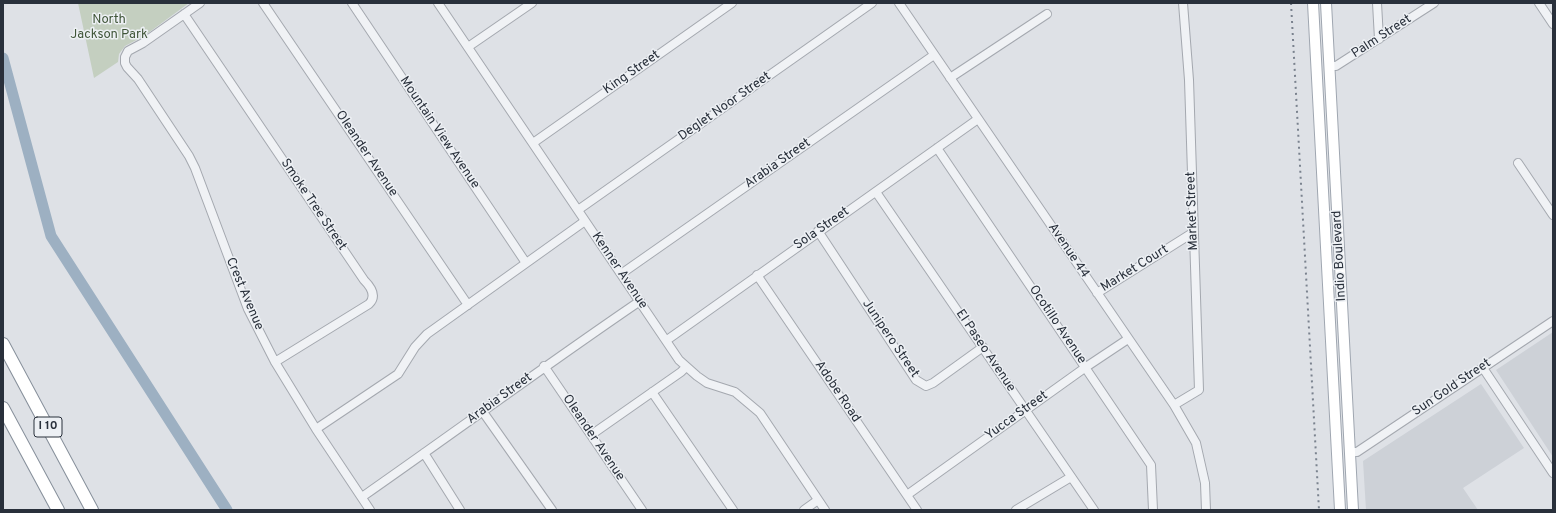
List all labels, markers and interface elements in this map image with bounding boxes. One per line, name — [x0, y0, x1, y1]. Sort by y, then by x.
park label: North Jackson Park — [70, 12, 148, 43]
street label: Palm Street — [1349, 12, 1415, 62]
street label: King Street — [601, 48, 663, 98]
street label: Deglet Noor Street — [676, 69, 774, 145]
street label: Mountain View Avenue — [396, 74, 482, 192]
street label: Oleander Avenue — [331, 108, 401, 200]
street label: Arabia Street — [742, 136, 814, 192]
street label: Smoke Tree Street — [277, 156, 349, 254]
street label: Market Street — [1184, 171, 1202, 251]
street label: Sola Street — [791, 204, 853, 254]
street label: Indio Boulevard — [1330, 210, 1350, 302]
street label: Avenue 44 — [1044, 221, 1092, 281]
street label: Kenner Avenue — [588, 230, 650, 312]
street label: Market Court — [1098, 242, 1172, 296]
street label: Crest Avenue — [222, 255, 266, 333]
street label: Ocotillo Avenue — [1025, 283, 1089, 367]
street label: Junipero Street — [858, 297, 922, 381]
street label: El Paseo Avenue — [952, 307, 1018, 395]
street label: Sun Gold Street — [1410, 356, 1494, 420]
street label: Adobe Road — [811, 358, 863, 426]
street label: Arabia Street — [464, 370, 536, 428]
street label: Yucca Street — [983, 388, 1051, 444]
street label: Oleander Avenue — [558, 392, 628, 484]
road number: I 10 — [34, 417, 62, 437]

